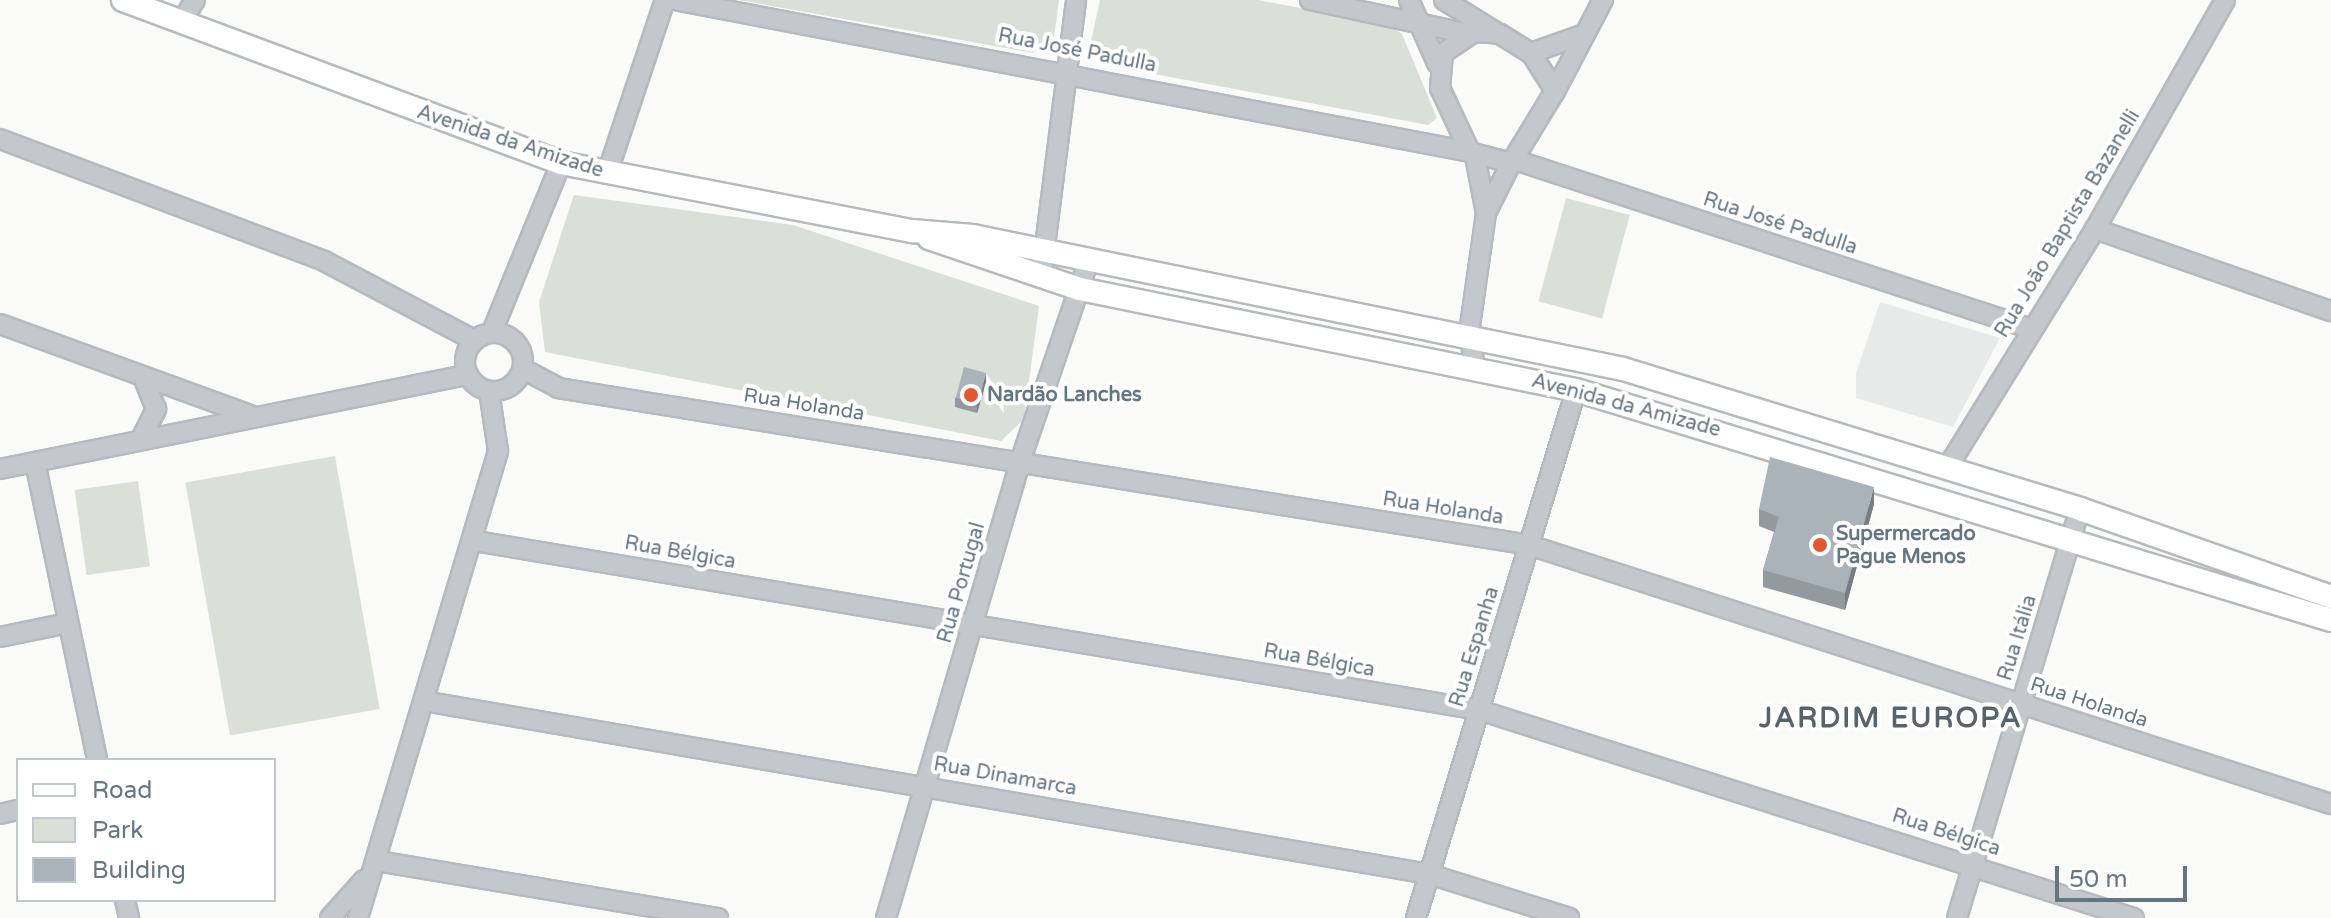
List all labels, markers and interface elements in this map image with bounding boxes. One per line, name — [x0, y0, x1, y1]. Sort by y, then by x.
street label: Rua José Padulla — [996, 24, 1158, 78]
street label: Avenida da Amizade — [414, 101, 606, 183]
street label: Rua João Baptista Bazanelli — [1990, 106, 2146, 342]
street label: Rua José Padulla — [1700, 188, 1860, 260]
street label: Avenida da Amizade — [1529, 369, 1723, 443]
place label: Nardão Lanches — [987, 383, 1142, 407]
street label: Rua Holanda — [742, 384, 866, 426]
marker: Nardão Lanches — [962, 386, 980, 404]
street label: Rua Holanda — [1381, 488, 1505, 530]
street label: Rua Portugal — [933, 520, 991, 646]
place label: Supermercado Pague Menos — [1836, 522, 1976, 569]
street label: Rua Bélgica — [623, 531, 737, 575]
marker: Supermercado Pague Menos — [1811, 536, 1829, 554]
street label: Rua Espanha — [1445, 584, 1505, 710]
street label: Rua Itália — [1994, 592, 2042, 684]
street label: Rua Bélgica — [1262, 639, 1376, 683]
street label: Rua Holanda — [2027, 673, 2151, 733]
district label: JARDIM EUROPA — [1759, 701, 2023, 735]
street label: Rua Dinamarca — [932, 753, 1078, 801]
legend — [16, 758, 276, 902]
text: Road — [92, 776, 152, 805]
street label: Rua Bélgica — [1889, 804, 2003, 862]
text: Park — [92, 816, 143, 845]
scale bar — [2059, 850, 2191, 900]
text: Building — [92, 856, 186, 885]
text: 50 m — [2069, 865, 2127, 894]

